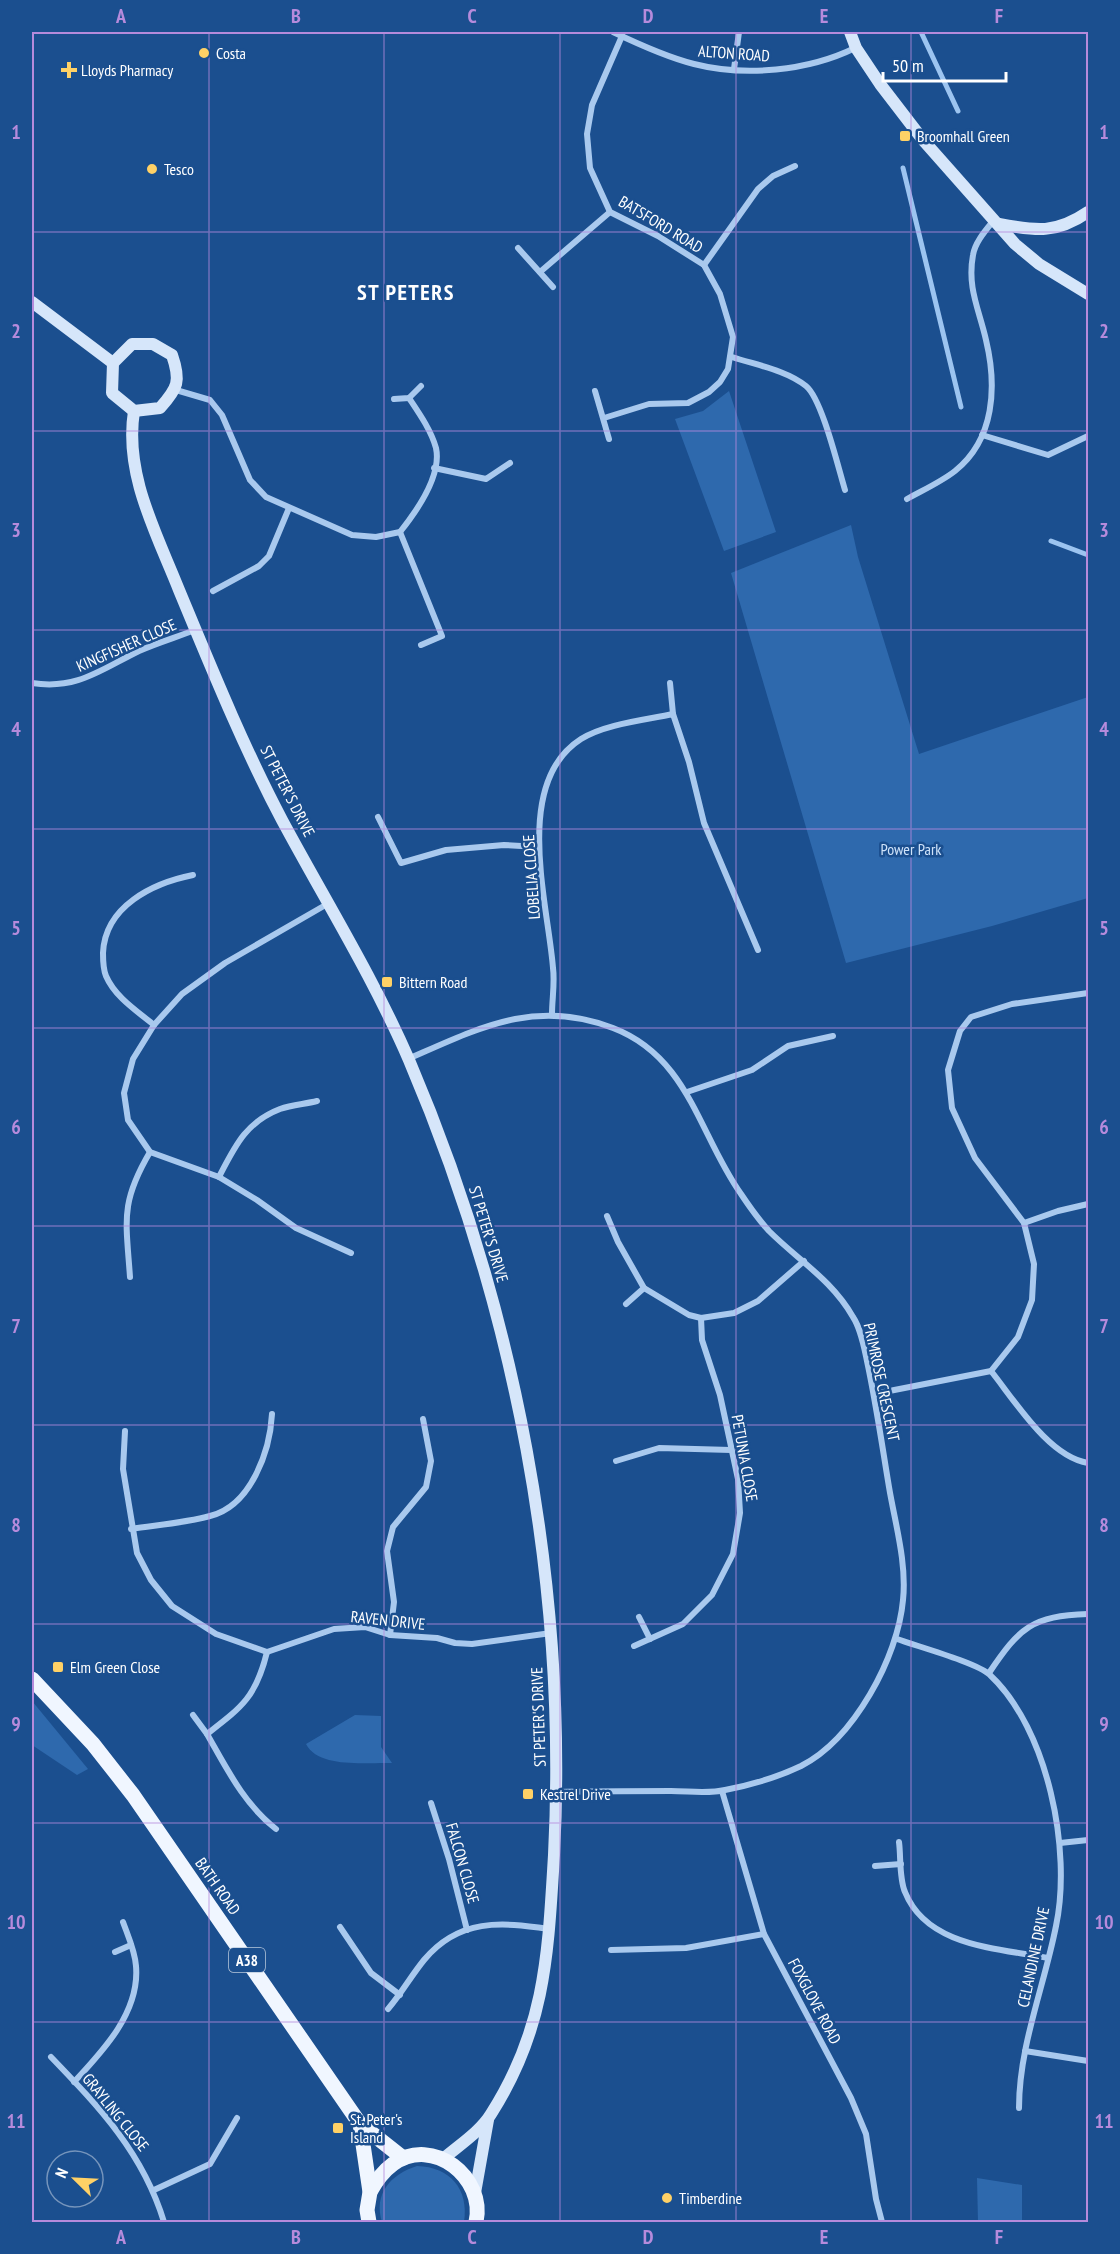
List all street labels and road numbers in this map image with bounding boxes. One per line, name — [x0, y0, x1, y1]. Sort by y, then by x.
street label: ALTON ROAD — [698, 41, 770, 65]
street label: BATSFORD ROAD — [615, 191, 707, 257]
street label: KINGFISHER CLOSE — [73, 614, 179, 676]
street label: ST PETER'S DRIVE — [256, 742, 320, 840]
street label: LOBELIA CLOSE — [518, 834, 544, 920]
street label: ST PETER'S DRIVE — [465, 1183, 513, 1285]
street label: PRIMROSE CRESCENT — [860, 1321, 904, 1443]
street label: PETUNIA CLOSE — [728, 1413, 763, 1503]
street label: RAVEN DRIVE — [350, 1606, 426, 1634]
street label: ST PETER'S DRIVE — [526, 1667, 550, 1767]
street label: FALCON CLOSE — [442, 1820, 484, 1906]
street label: BATH ROAD — [191, 1854, 245, 1918]
street label: CELANDINE DRIVE — [1013, 1905, 1053, 2009]
road number: A38 — [229, 1948, 265, 1972]
street label: FOXGLOVE ROAD — [784, 1955, 846, 2047]
street label: GRAYLING CLOSE — [78, 2069, 154, 2155]

